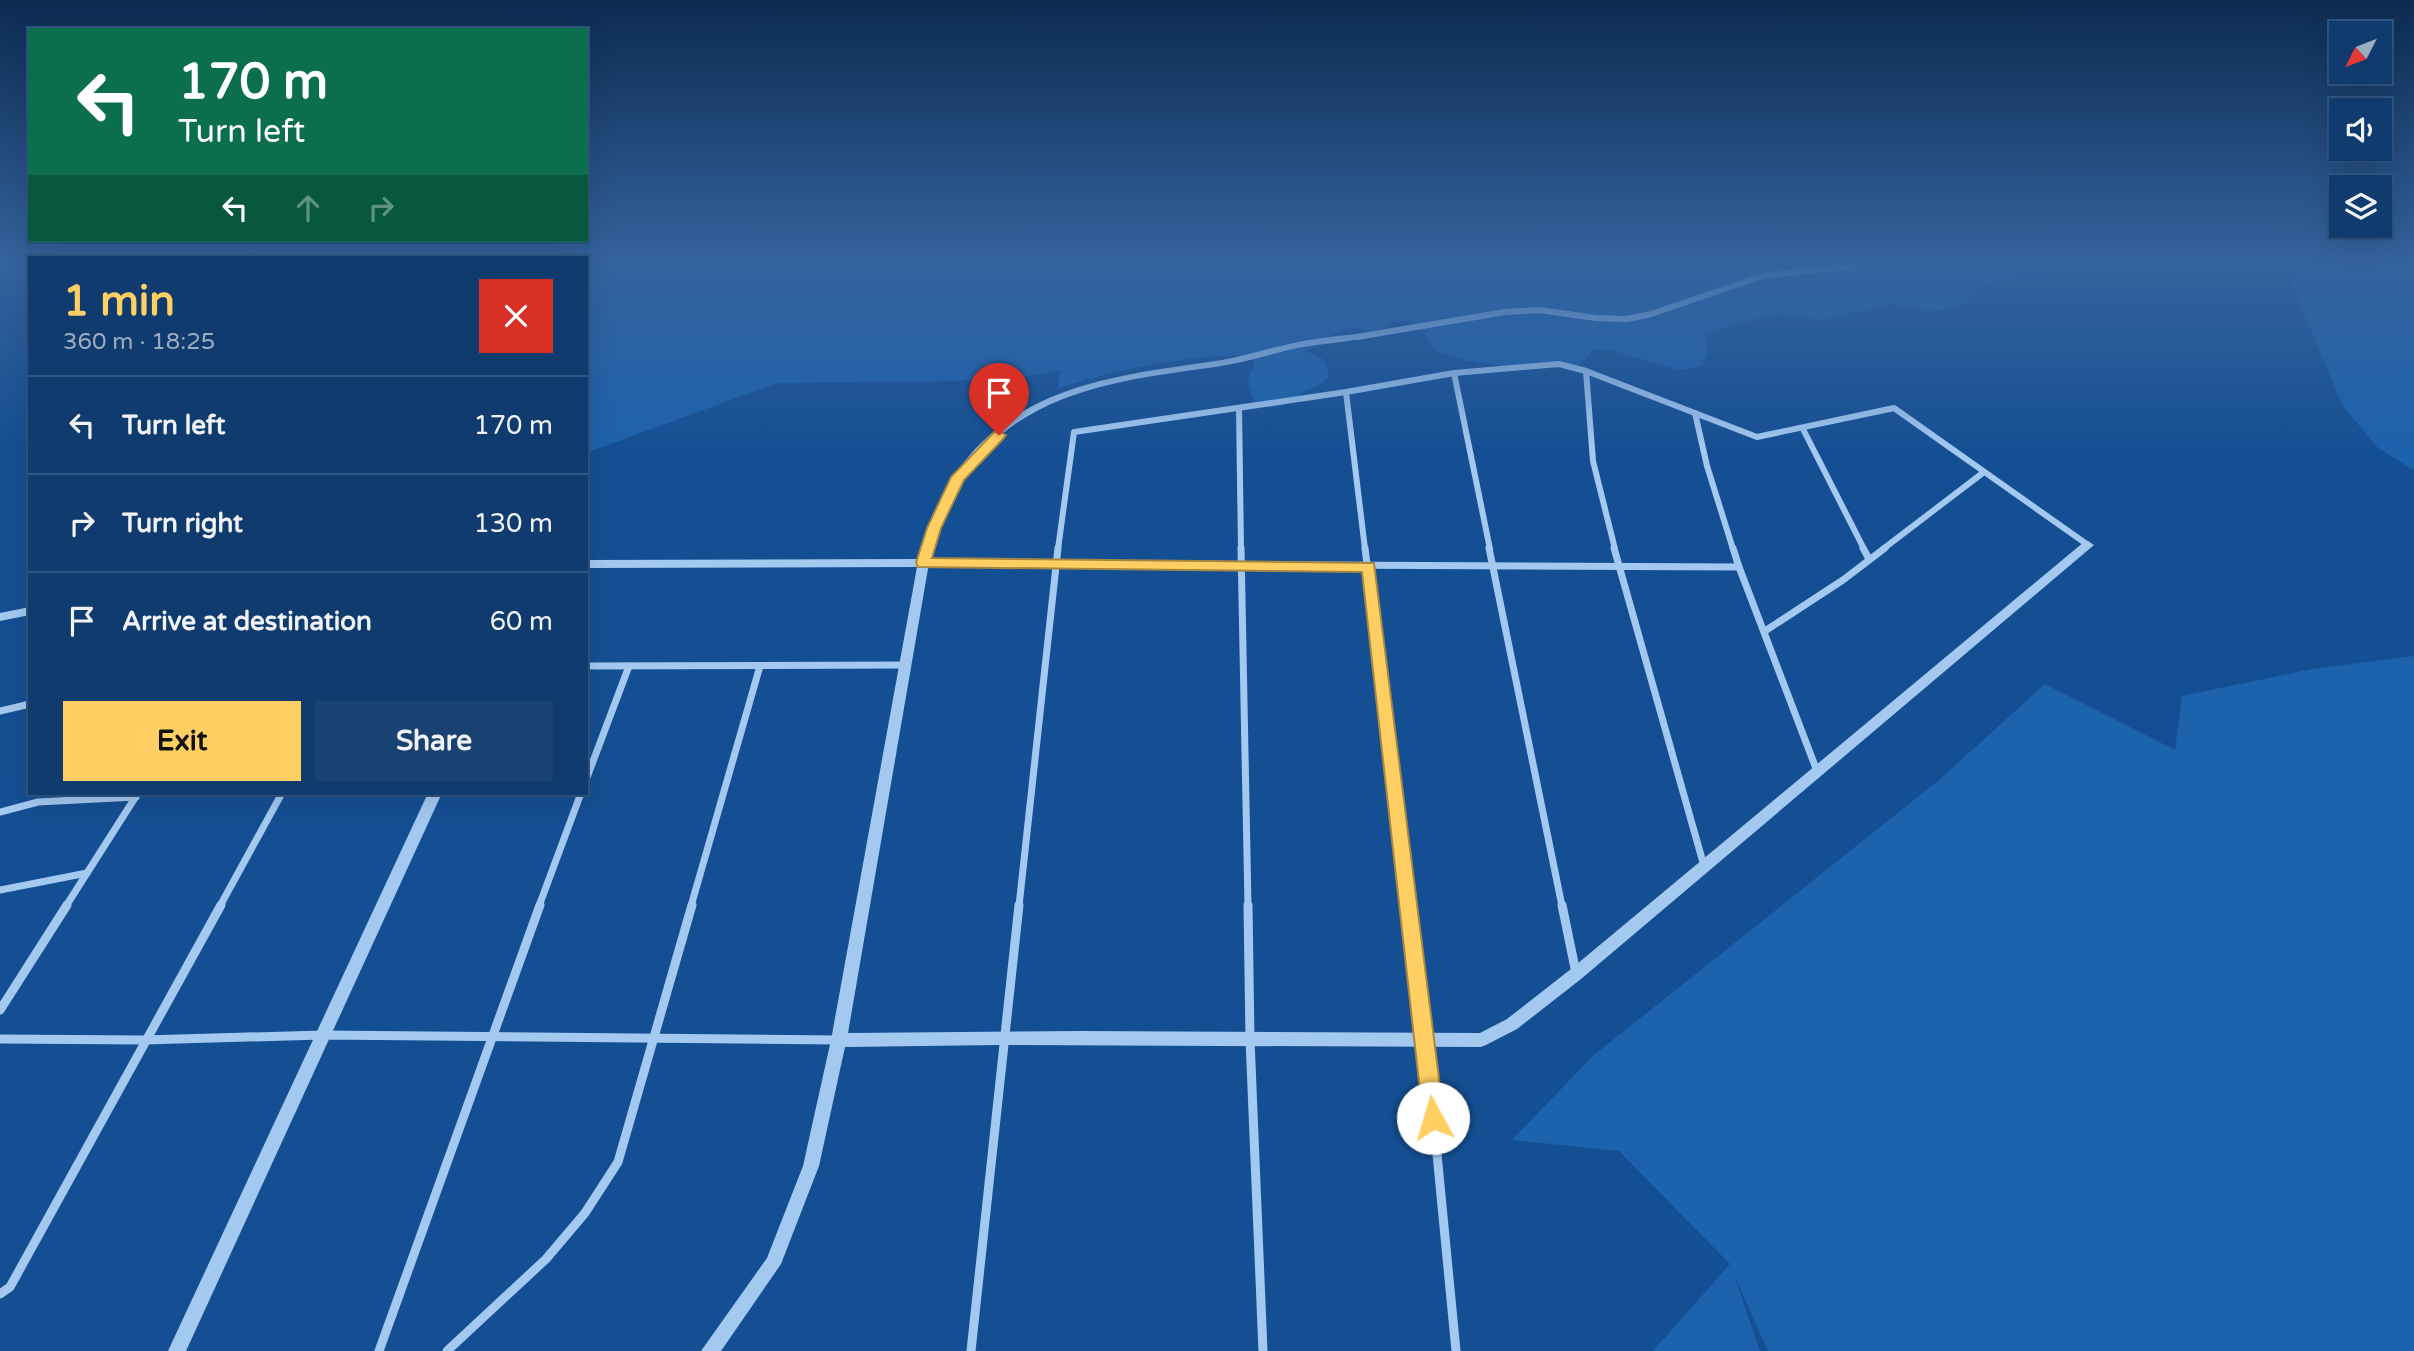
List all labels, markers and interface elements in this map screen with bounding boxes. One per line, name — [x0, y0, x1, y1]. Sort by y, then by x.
north arrow — [2329, 21, 2392, 84]
map controls — [2329, 21, 2392, 238]
text: 170 m — [178, 53, 328, 112]
icon: left — [63, 56, 154, 147]
button: sound — [2329, 98, 2392, 161]
text: Turn left — [178, 113, 305, 151]
button: layers — [2329, 175, 2392, 238]
icon: left — [216, 189, 254, 227]
icon: ahead — [289, 189, 327, 227]
icon: right — [362, 189, 400, 227]
text: 1 min — [63, 276, 175, 327]
button: close — [479, 279, 553, 353]
text: 360 m · 18:25 — [63, 328, 215, 356]
pin — [969, 363, 1029, 435]
icon: arrive — [980, 374, 1018, 412]
icon: left — [63, 406, 101, 444]
text: Turn left — [122, 410, 225, 441]
text: 170 m — [473, 410, 553, 441]
icon: right — [63, 504, 101, 542]
text: Turn right — [122, 508, 243, 539]
text: 130 m — [473, 508, 553, 539]
icon: arrive — [63, 602, 101, 640]
text: Arrive at destination — [122, 606, 372, 637]
text: 60 m — [490, 606, 553, 637]
button: Exit — [63, 701, 301, 781]
button: Share — [315, 701, 553, 781]
position arrow — [1396, 1081, 1470, 1155]

